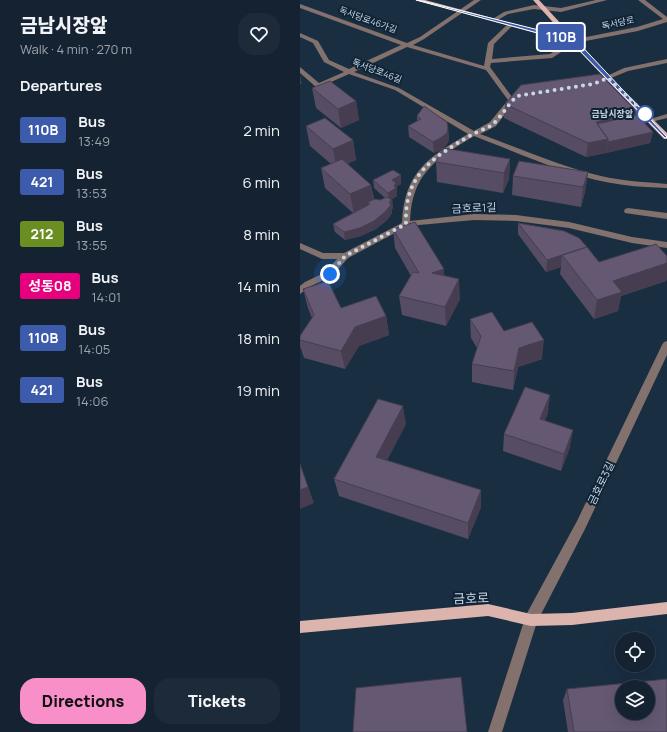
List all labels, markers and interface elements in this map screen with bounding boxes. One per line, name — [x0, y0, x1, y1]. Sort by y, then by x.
street label: 독서당로46가길 — [337, 3, 399, 36]
text: 금남시장앞 — [20, 12, 107, 38]
button: heart — [238, 13, 280, 55]
street label: 독서당로 — [600, 13, 635, 32]
line badge: 110B — [533, 24, 589, 50]
text: 110B — [546, 27, 576, 46]
text: Walk · 4 min · 270 m — [20, 40, 132, 58]
street label: 독서당로46길 — [350, 55, 404, 86]
text: Departures — [20, 75, 102, 96]
marker: 금남시장앞 — [636, 105, 654, 123]
place label: 금남시장앞 — [592, 107, 634, 120]
text: Bus — [78, 111, 105, 132]
text: 110B — [28, 120, 58, 139]
text: 2 min — [243, 120, 280, 141]
text: 13:49 — [78, 132, 110, 150]
text: Bus — [76, 163, 103, 184]
text: 421 — [31, 172, 54, 191]
text: 6 min — [243, 172, 280, 193]
text: 13:53 — [76, 184, 107, 202]
street label: 금호로1길 — [451, 199, 497, 216]
text: Bus — [76, 215, 103, 236]
text: 212 — [31, 224, 53, 243]
text: 8 min — [243, 224, 280, 245]
text: 13:55 — [76, 236, 107, 254]
your location — [320, 264, 340, 284]
text: Bus — [92, 267, 119, 288]
text: 성동08 — [28, 276, 72, 295]
text: 14 min — [237, 276, 280, 297]
text: 14:01 — [92, 288, 121, 306]
text: Bus — [78, 319, 105, 340]
text: 110B — [28, 328, 58, 347]
text: 18 min — [237, 328, 280, 349]
text: 14:05 — [78, 340, 110, 358]
text: Bus — [76, 371, 103, 392]
text: 421 — [31, 380, 54, 399]
text: 19 min — [237, 380, 280, 401]
text: 14:06 — [76, 392, 109, 410]
street label: 금호로3길 — [584, 459, 618, 507]
street label: 금호로 — [453, 588, 489, 608]
map controls — [615, 632, 655, 720]
button: locate — [615, 632, 655, 672]
button: Directions — [20, 678, 146, 724]
button: Tickets — [154, 678, 280, 724]
button: layers — [615, 680, 655, 720]

